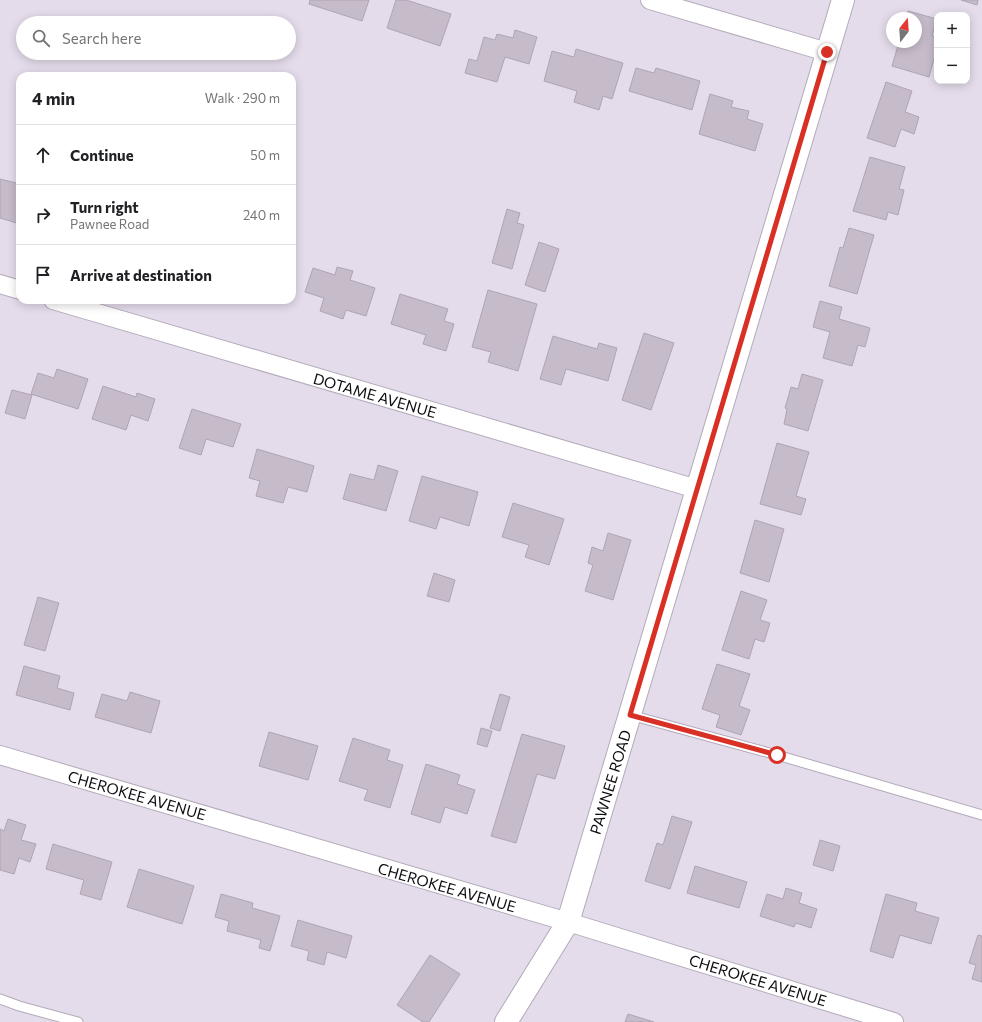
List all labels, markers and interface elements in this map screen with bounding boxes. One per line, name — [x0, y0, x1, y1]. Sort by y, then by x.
north arrow — [886, 12, 922, 48]
map controls — [934, 12, 970, 84]
button: + — [934, 12, 970, 48]
search box — [16, 16, 296, 60]
icon: search — [30, 27, 52, 49]
text: Search here — [62, 29, 141, 47]
route end — [818, 43, 836, 61]
button: − — [934, 48, 970, 84]
text: 4 min — [32, 88, 75, 109]
text: Walk · 290 m — [205, 90, 280, 106]
icon: ahead — [32, 144, 54, 166]
text: Continue — [70, 146, 134, 164]
text: 50 m — [250, 147, 280, 163]
text: Turn right — [70, 198, 139, 216]
icon: right — [32, 204, 54, 226]
text: 240 m — [243, 207, 280, 223]
text: Pawnee Road — [70, 216, 149, 232]
icon: arrive — [32, 264, 54, 286]
text: Arrive at destination — [70, 266, 212, 284]
street label: DOTAME AVENUE — [311, 369, 439, 421]
street label: PAWNEE ROAD — [586, 728, 634, 836]
route start — [768, 746, 786, 764]
street label: CHEROKEE AVENUE — [66, 767, 208, 823]
street label: CHEROKEE AVENUE — [376, 859, 518, 915]
street label: CHEROKEE AVENUE — [687, 951, 829, 1010]

